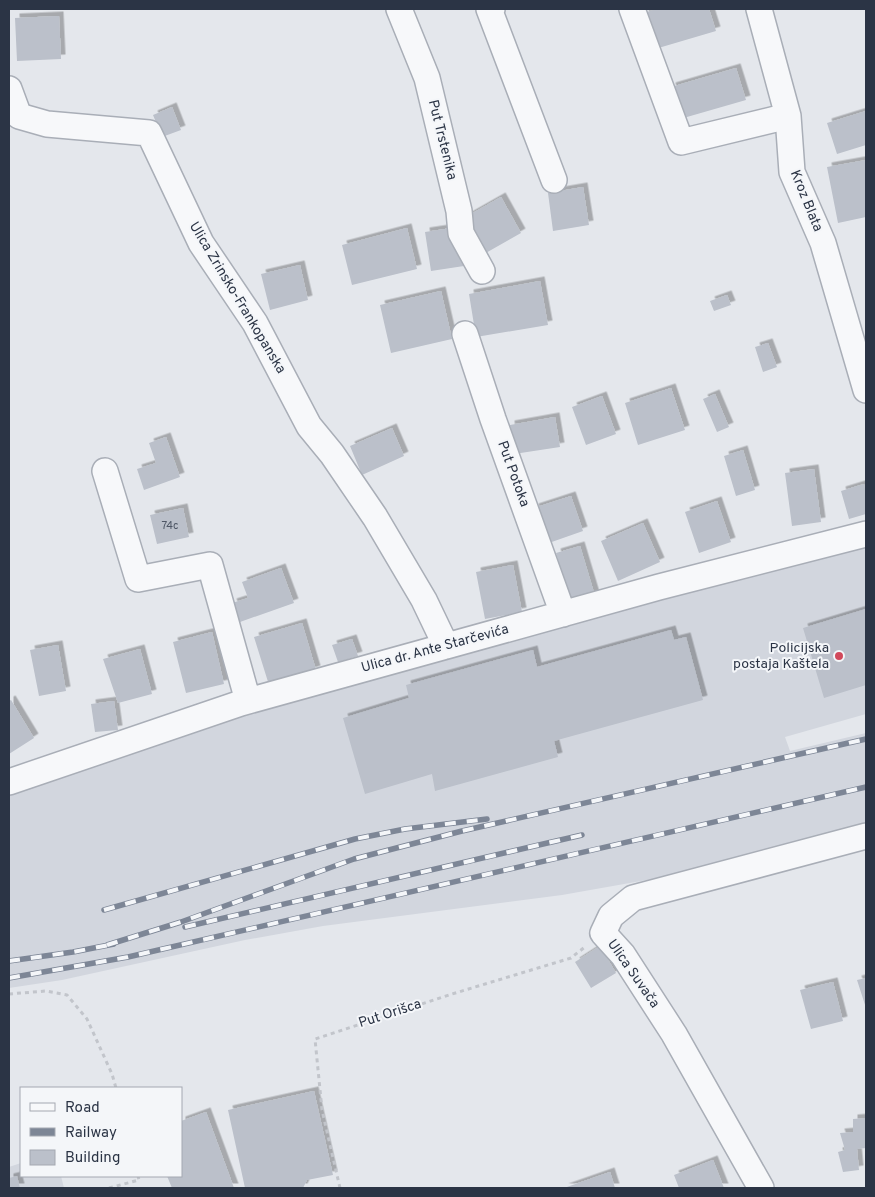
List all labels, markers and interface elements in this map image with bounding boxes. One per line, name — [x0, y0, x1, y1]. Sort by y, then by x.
street label: Put Trstenika — [424, 98, 460, 182]
street label: Kroz Blata — [786, 168, 826, 234]
street label: Ulica Zrinsko-Frankopanska — [185, 219, 289, 377]
street label: Put Potoka — [493, 439, 533, 509]
house number: 74c — [162, 519, 178, 533]
street label: Ulica dr. Ante Starčevića — [359, 621, 511, 677]
place label: Policijska postaja Kaštela — [733, 640, 829, 673]
marker: Policijska postaja Kaštela — [833, 650, 845, 662]
street label: Ulica Suvača — [603, 936, 663, 1012]
street label: Put Orišca — [356, 996, 424, 1032]
legend — [20, 1087, 182, 1177]
text: Road — [65, 1099, 100, 1118]
text: Railway — [65, 1124, 117, 1143]
text: Building — [65, 1149, 120, 1168]

